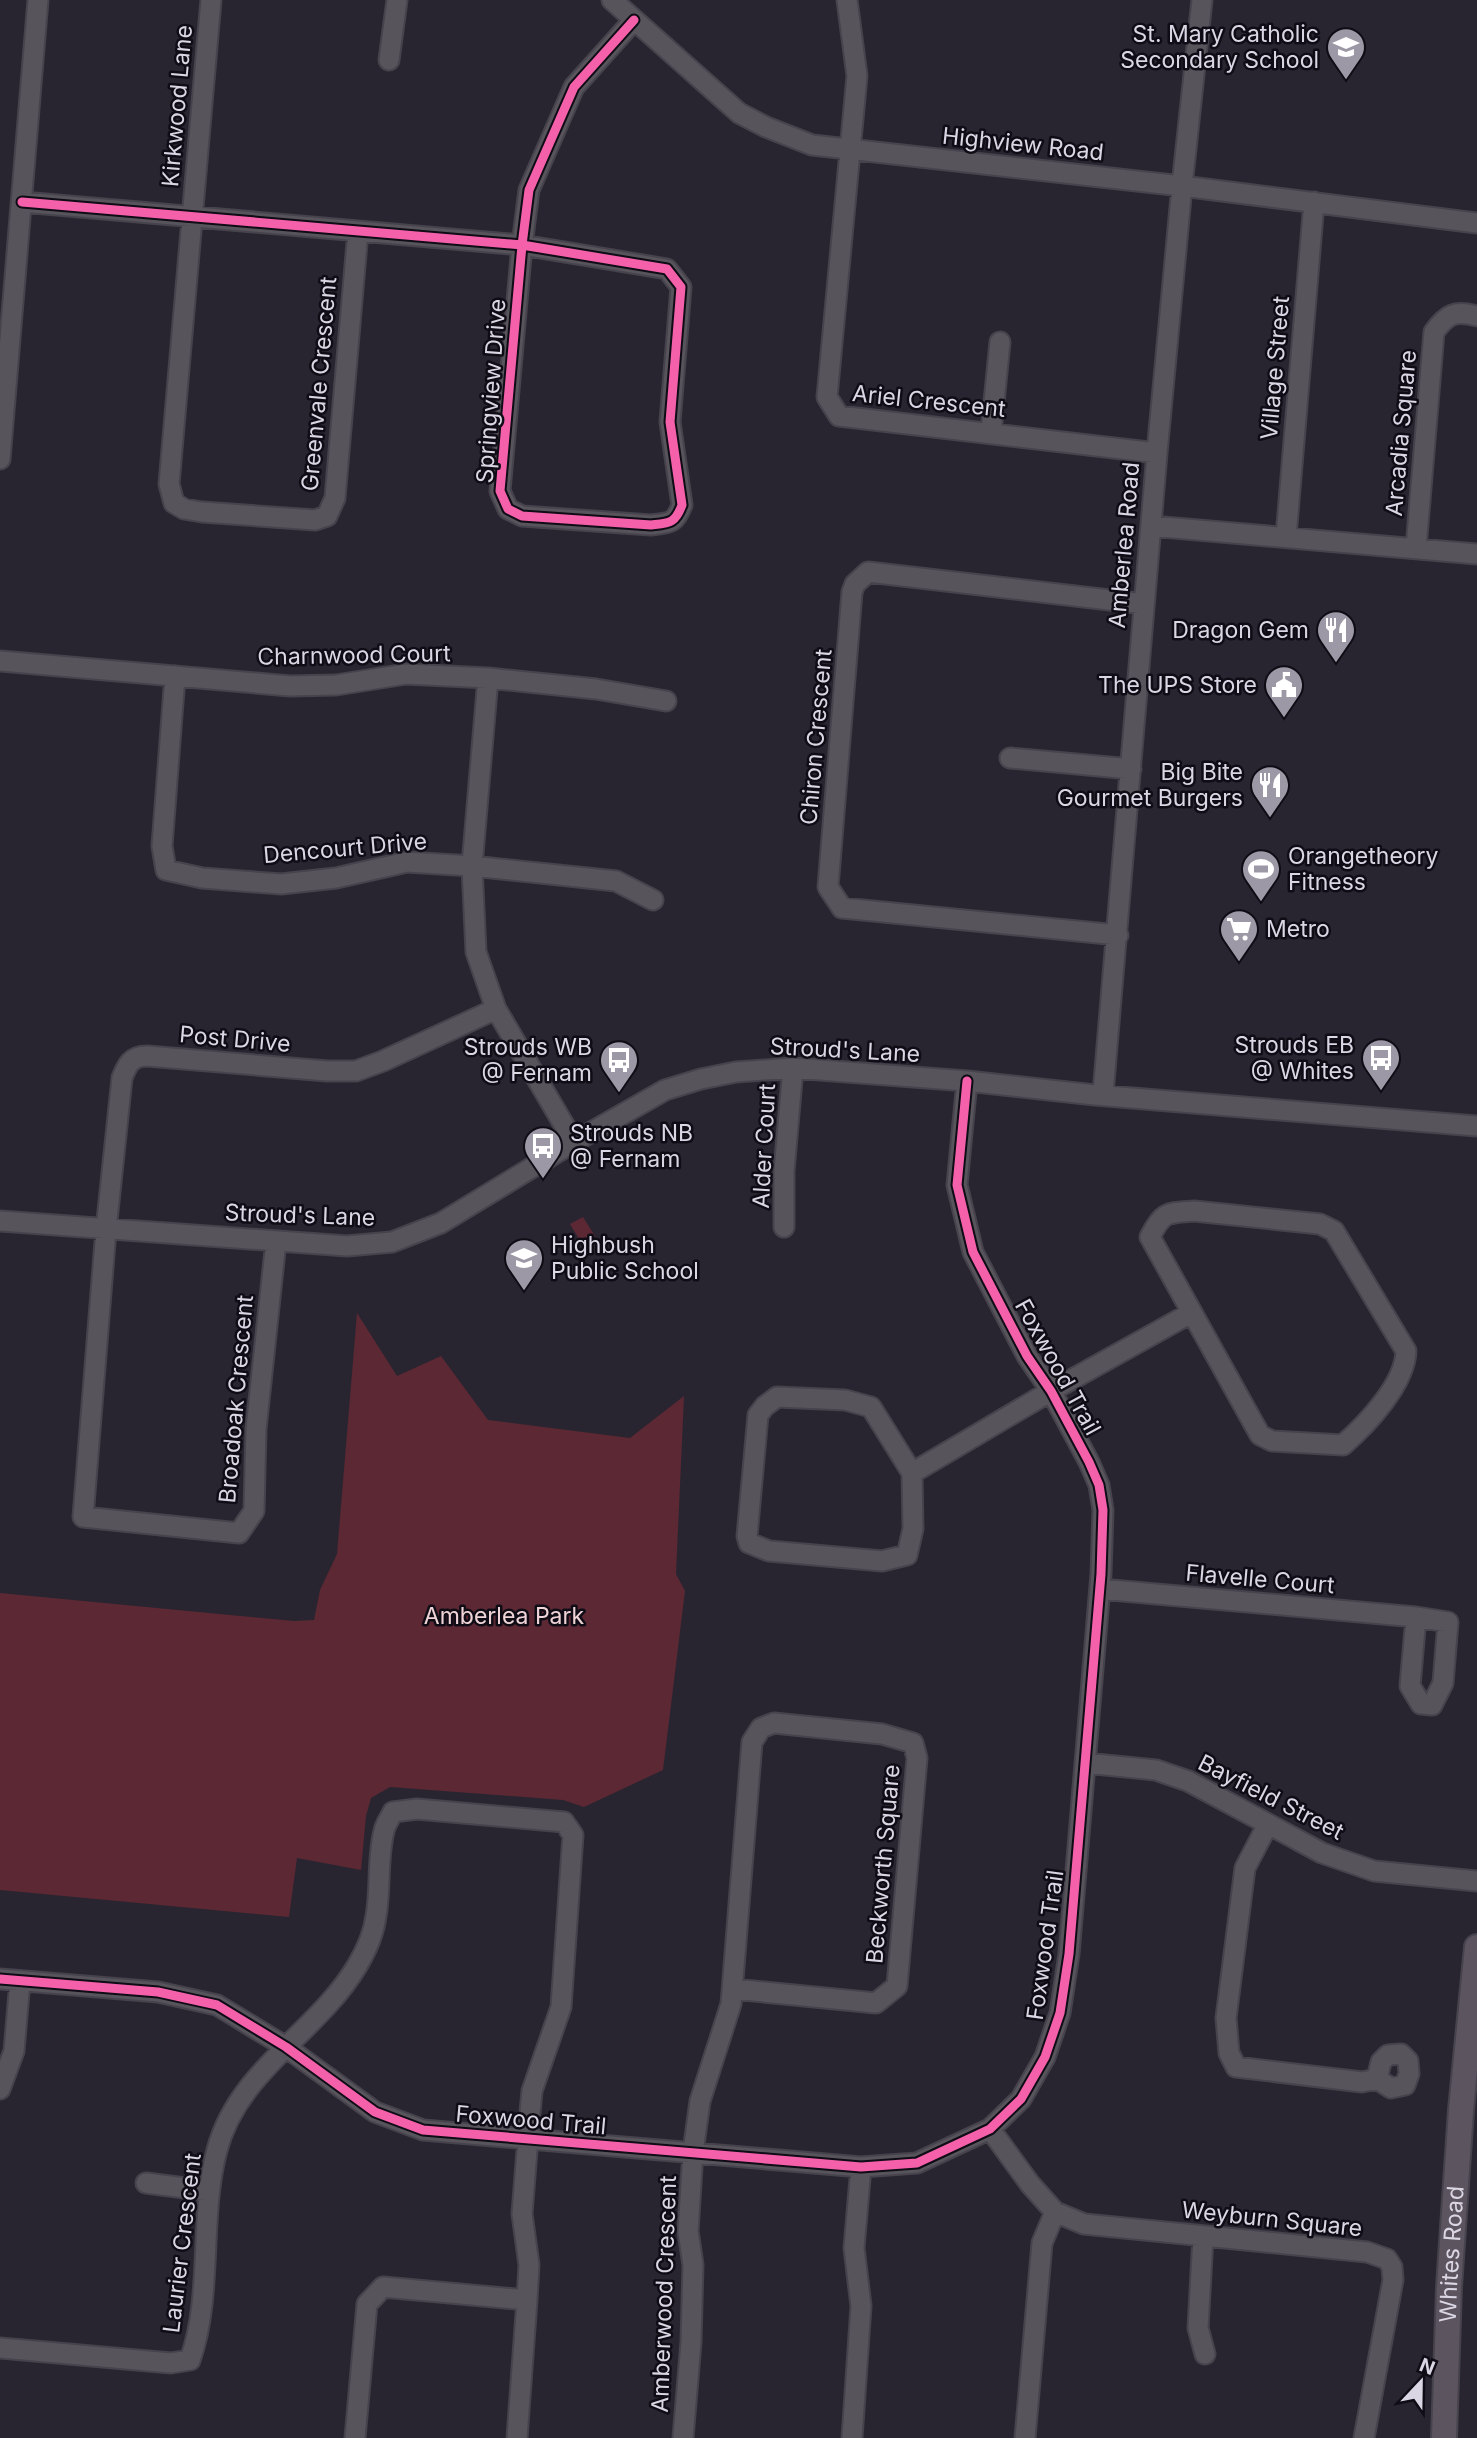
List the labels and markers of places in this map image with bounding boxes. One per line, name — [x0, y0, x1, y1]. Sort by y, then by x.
place label: St. Mary Catholic Secondary School — [1120, 20, 1319, 74]
school or university icon: St. Mary Catholic Secondary School — [1325, 26, 1367, 81]
restaurant icon: Dragon Gem — [1315, 609, 1357, 664]
place label: Dragon Gem — [1172, 616, 1309, 644]
public building icon: The UPS Store — [1263, 664, 1305, 719]
place label: The UPS Store — [1098, 671, 1257, 699]
place label: Big Bite Gourmet Burgers — [1057, 758, 1243, 812]
restaurant icon: Big Bite Gourmet Burgers — [1249, 764, 1291, 819]
place label: Orangetheory Fitness — [1288, 842, 1439, 896]
sports icon: Orangetheory Fitness — [1240, 848, 1282, 903]
supermarket icon: Metro — [1218, 908, 1260, 963]
place label: Metro — [1266, 915, 1330, 943]
place label: Strouds EB @ Whites — [1234, 1031, 1354, 1085]
place label: Strouds WB @ Fernam — [464, 1033, 592, 1087]
bus stop icon: Strouds EB @ Whites — [1360, 1037, 1402, 1092]
bus stop icon: Strouds WB @ Fernam — [598, 1039, 640, 1094]
place label: Strouds NB @ Fernam — [570, 1119, 693, 1173]
bus stop icon: Strouds NB @ Fernam — [522, 1125, 564, 1180]
place label: Highbush Public School — [551, 1231, 699, 1285]
school or university icon: Highbush Public School — [503, 1237, 545, 1292]

